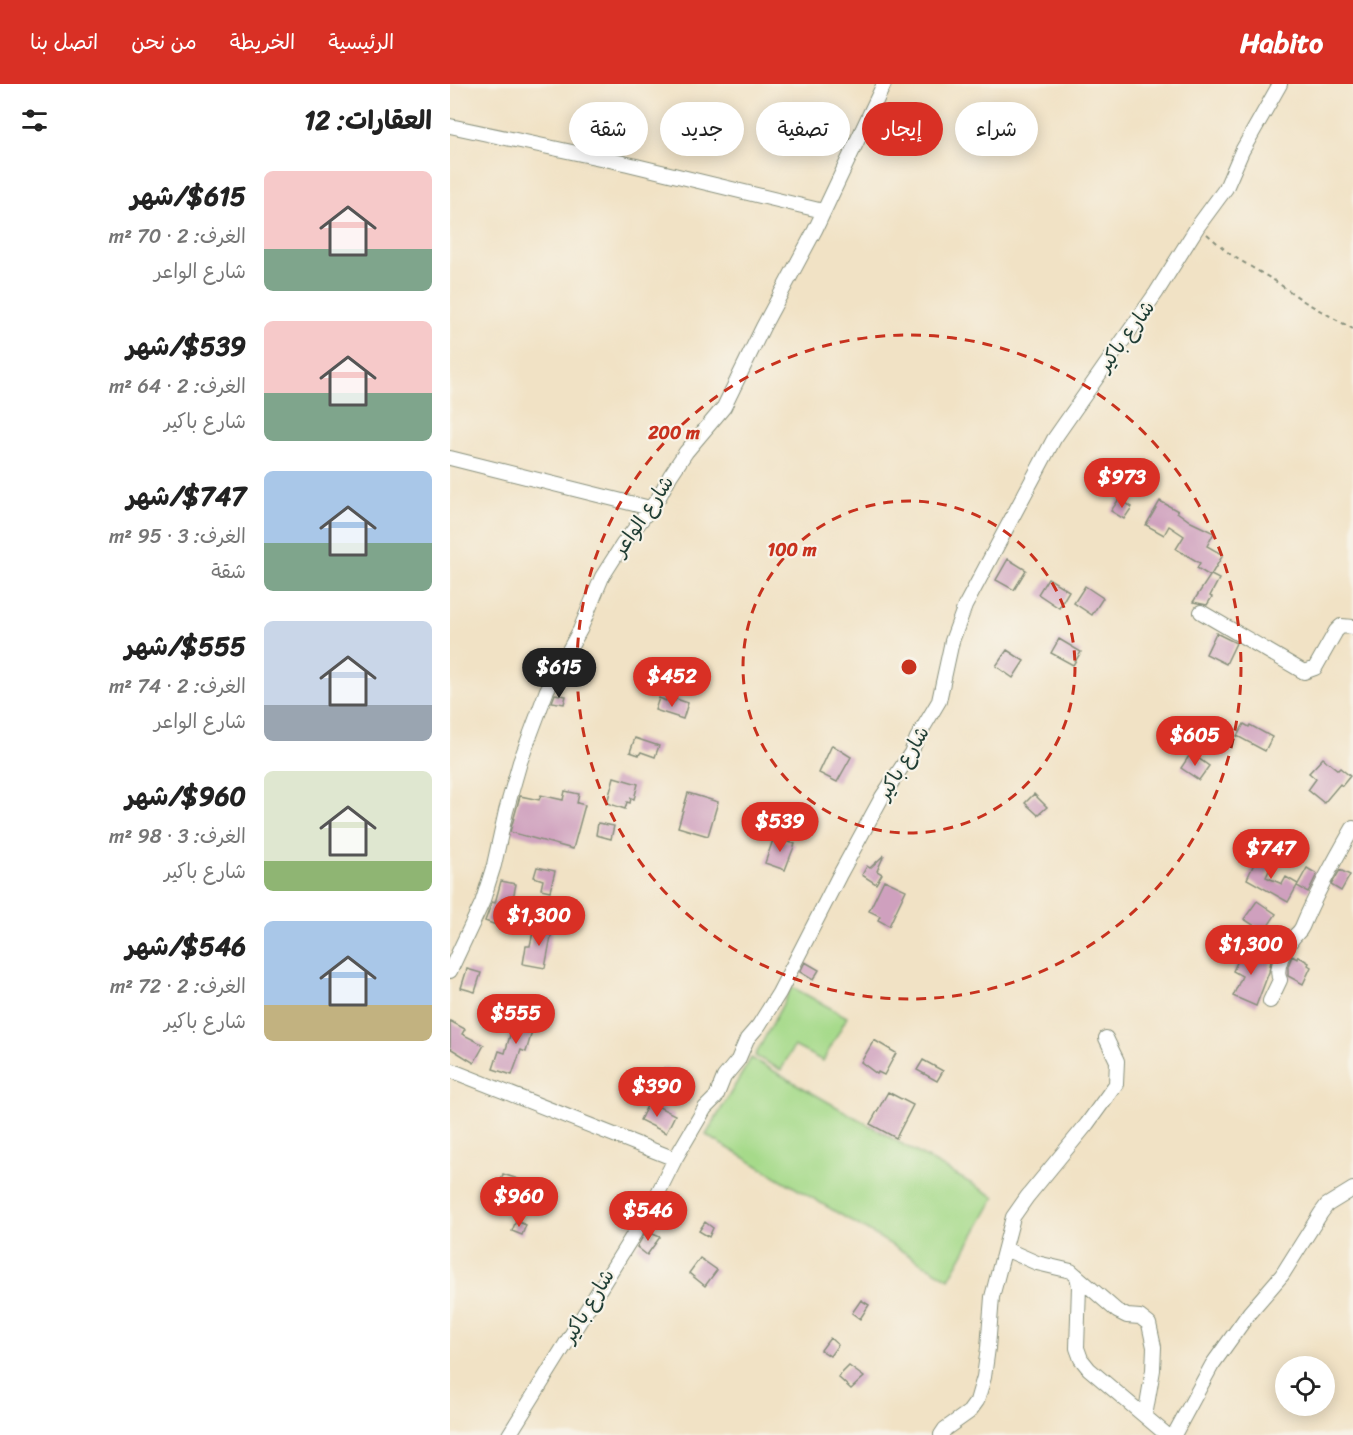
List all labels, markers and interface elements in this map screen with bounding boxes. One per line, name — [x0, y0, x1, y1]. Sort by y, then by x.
text: Habito — [1240, 18, 1323, 67]
text: اتصل بنا — [30, 23, 98, 61]
text: من نحن — [131, 23, 197, 61]
text: الخريطة — [230, 23, 295, 61]
text: الرئيسية — [328, 23, 394, 61]
text: العقارات: 12 — [304, 97, 432, 143]
chip: شقة — [569, 102, 648, 156]
chip: جديد — [660, 102, 744, 156]
chip: تصفية — [756, 102, 850, 156]
chip: إيجار — [862, 102, 943, 156]
chip: شراء — [955, 102, 1038, 156]
icon: filters — [18, 104, 51, 137]
text: $615/شهر — [131, 173, 246, 219]
icon: home — [312, 195, 384, 267]
text: الغرف: 2 · 70 m² — [109, 219, 246, 254]
text: شارع الواعر — [154, 254, 246, 289]
street label: شارع باكير — [1087, 293, 1164, 381]
text: $539/شهر — [126, 323, 246, 369]
icon: home — [312, 345, 384, 417]
text: الغرف: 2 · 64 m² — [109, 369, 246, 404]
text: شارع باكير — [164, 404, 246, 439]
text: 200 m — [647, 417, 700, 449]
pin: $973 — [1086, 458, 1158, 509]
text: $973 — [1098, 460, 1146, 495]
street label: شارع الواعر — [602, 468, 683, 566]
text: $747/شهر — [126, 473, 246, 519]
icon: home — [312, 495, 384, 567]
text: الغرف: 3 · 95 m² — [109, 519, 246, 554]
text: 100 m — [768, 534, 817, 566]
text: شقة — [211, 554, 246, 589]
text: $555/شهر — [125, 623, 246, 669]
icon: home — [312, 645, 384, 717]
pin: $615 — [523, 648, 595, 699]
text: $615 — [536, 650, 582, 685]
pin: $452 — [636, 657, 708, 708]
centre of rings — [899, 657, 919, 677]
text: $452 — [647, 659, 697, 694]
text: الغرف: 2 · 74 m² — [109, 669, 246, 704]
text: شارع الواعر — [154, 704, 246, 739]
pin: $605 — [1159, 716, 1231, 767]
text: $605 — [1170, 718, 1220, 753]
street label: شارع باكير — [866, 719, 939, 809]
text: $960/شهر — [125, 773, 246, 819]
icon: home — [312, 795, 384, 867]
pin: $539 — [744, 802, 816, 853]
text: $539 — [756, 804, 804, 839]
text: الغرف: 3 · 98 m² — [109, 819, 246, 854]
pin: $747 — [1235, 829, 1307, 880]
text: $747 — [1247, 831, 1295, 866]
text: شارع باكير — [164, 854, 246, 889]
pin: $1,300 — [490, 896, 588, 947]
text: $1,300 — [507, 898, 571, 933]
text: $546/شهر — [125, 923, 246, 969]
pin: $1,300 — [1202, 925, 1300, 976]
text: $1,300 — [1219, 927, 1283, 962]
icon: home — [312, 945, 384, 1017]
text: الغرف: 2 · 72 m² — [110, 969, 246, 1004]
pin: $555 — [480, 994, 552, 1045]
text: $555 — [491, 996, 541, 1031]
text: شارع باكير — [164, 1004, 246, 1039]
pin: $390 — [621, 1067, 693, 1118]
text: $390 — [632, 1069, 682, 1104]
pin: $960 — [483, 1177, 555, 1228]
text: $960 — [494, 1179, 544, 1214]
pin: $546 — [612, 1191, 684, 1242]
text: $546 — [623, 1193, 673, 1228]
street label: شارع باكير — [551, 1262, 624, 1352]
map controls — [1275, 1356, 1335, 1416]
button: locate — [1275, 1356, 1335, 1416]

